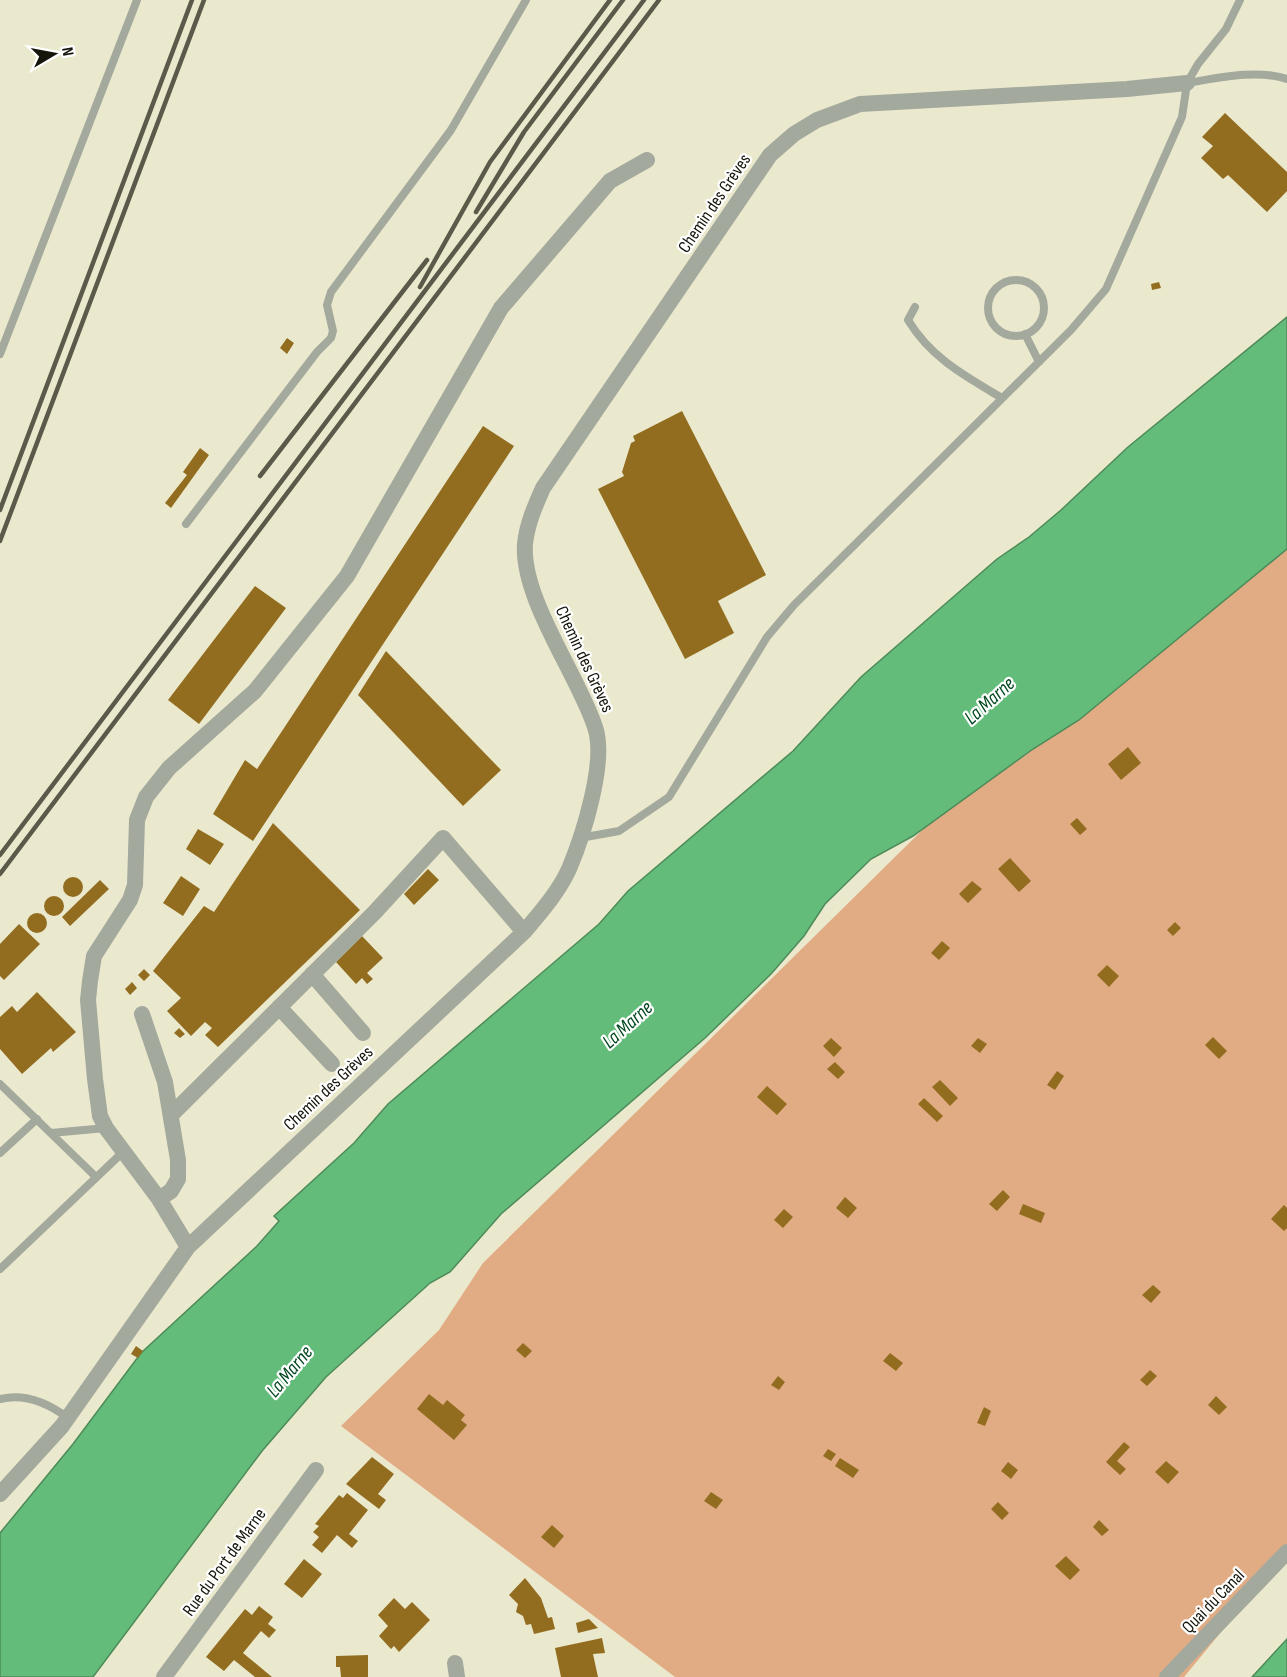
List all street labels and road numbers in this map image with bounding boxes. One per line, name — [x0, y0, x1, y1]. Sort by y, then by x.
street label: Chemin des Grèves — [674, 150, 755, 257]
street label: Chemin des Grèves — [551, 603, 618, 716]
street label: Chemin des Grèves — [279, 1042, 377, 1135]
street label: Rue du Port de Marne — [178, 1504, 271, 1620]
street label: Quai du Canal — [1178, 1565, 1249, 1638]

